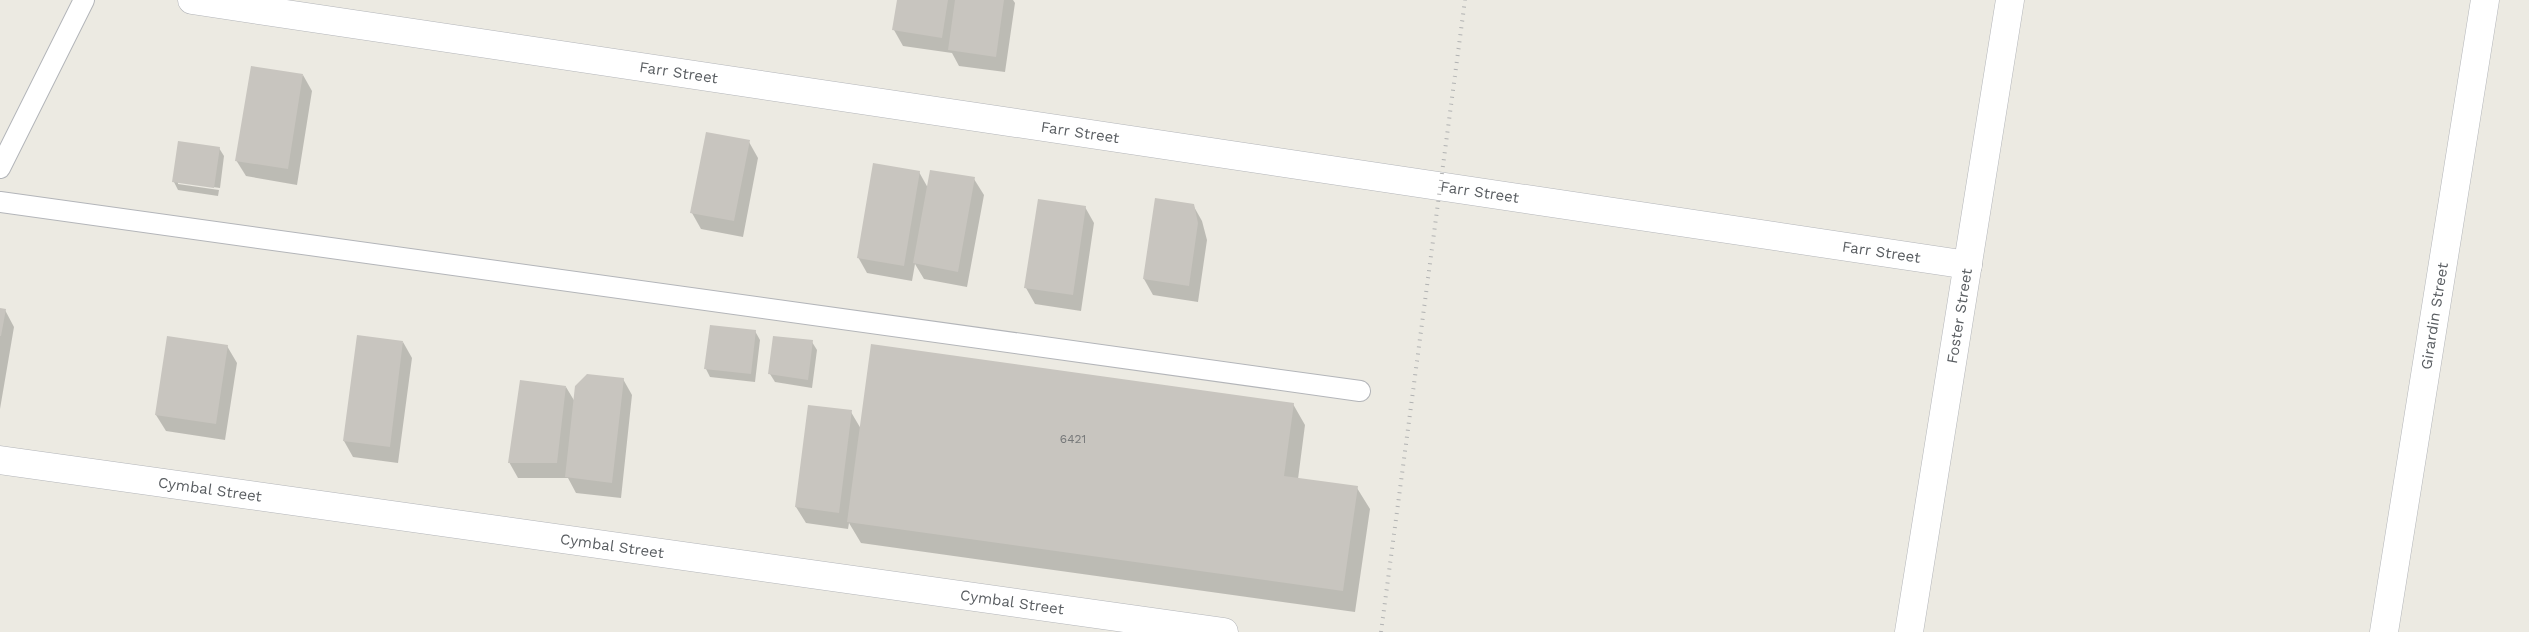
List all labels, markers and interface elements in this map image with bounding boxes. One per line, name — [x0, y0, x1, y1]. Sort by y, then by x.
street label: Farr Street — [638, 58, 720, 87]
street label: Farr Street — [1040, 118, 1121, 147]
street label: Farr Street — [1439, 177, 1521, 207]
street label: Farr Street — [1841, 237, 1922, 267]
street label: Girardin Street — [2417, 260, 2452, 371]
street label: Foster Street — [1943, 266, 1976, 365]
house number: 6421 — [1060, 432, 1086, 446]
street label: Cymbal Street — [157, 473, 264, 506]
street label: Cymbal Street — [559, 530, 666, 562]
street label: Cymbal Street — [959, 586, 1066, 619]

